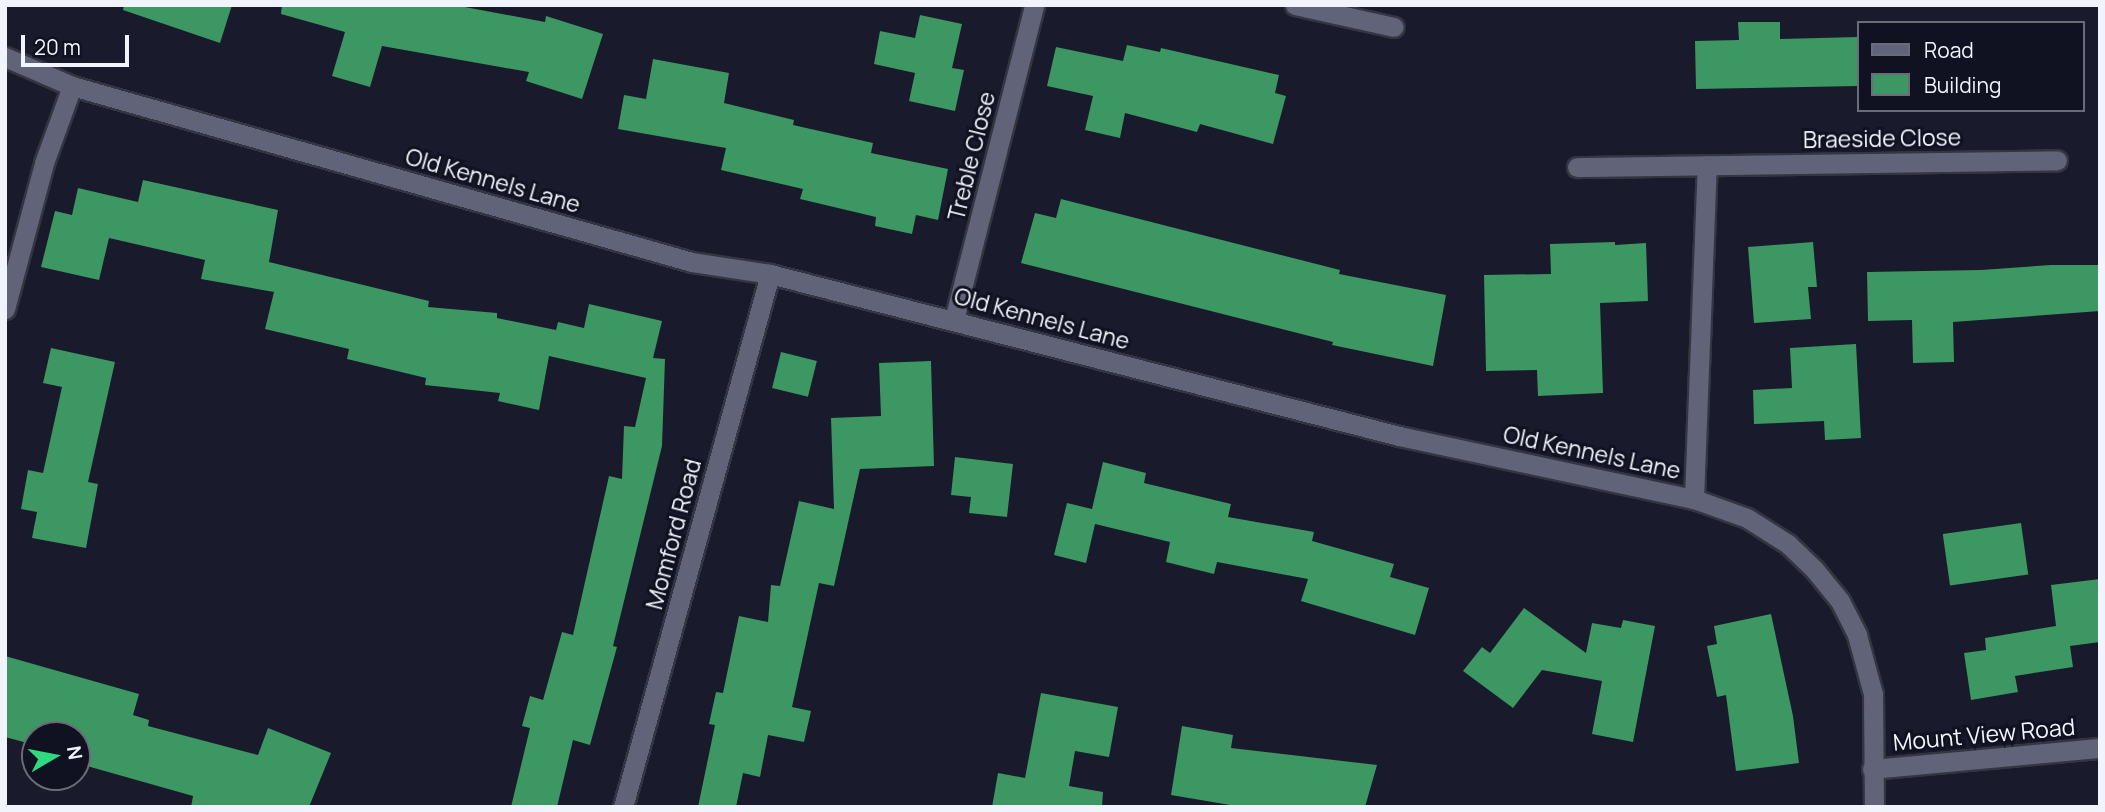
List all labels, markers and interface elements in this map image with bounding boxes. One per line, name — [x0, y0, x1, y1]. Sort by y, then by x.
scale bar — [24, 21, 133, 65]
legend — [1856, 21, 2084, 112]
text: 20 m — [34, 33, 81, 61]
text: Road — [1924, 36, 1974, 64]
text: Building — [1924, 71, 2001, 99]
street label: Treble Close — [942, 89, 1000, 223]
street label: Braeside Close — [1803, 123, 1961, 153]
street label: Old Kennels Lane — [403, 142, 583, 218]
street label: Old Kennels Lane — [951, 281, 1133, 355]
street label: Old Kennels Lane — [1501, 420, 1683, 484]
street label: Momford Road — [640, 456, 706, 612]
street label: Mount View Road — [1892, 712, 2076, 756]
north arrow — [21, 721, 91, 791]
text: N — [61, 744, 89, 762]

